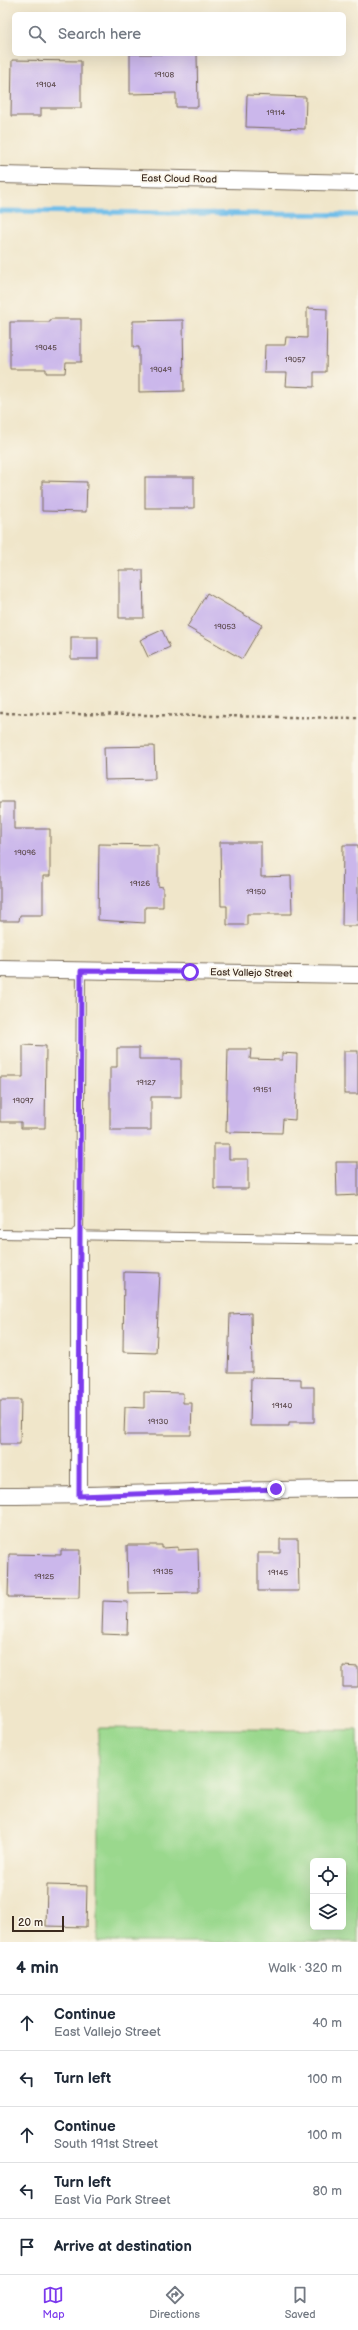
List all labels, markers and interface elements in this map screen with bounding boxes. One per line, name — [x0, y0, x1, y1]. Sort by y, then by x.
search box — [12, 12, 346, 56]
icon: search — [26, 23, 48, 45]
text: Search here — [58, 25, 141, 44]
house number: 19108 — [154, 70, 174, 79]
house number: 19104 — [36, 80, 56, 89]
house number: 19114 — [267, 108, 286, 117]
street label: East Cloud Road — [141, 172, 217, 186]
house number: 19045 — [35, 343, 57, 352]
house number: 19057 — [285, 355, 306, 364]
house number: 19049 — [150, 365, 172, 374]
house number: 19053 — [214, 622, 236, 631]
house number: 19096 — [14, 848, 36, 857]
house number: 19126 — [130, 879, 150, 888]
house number: 19150 — [246, 887, 266, 896]
route start — [181, 963, 199, 981]
street label: East Vallejo Street — [210, 966, 292, 980]
house number: 19127 — [136, 1078, 156, 1087]
house number: 19151 — [253, 1085, 271, 1094]
house number: 19097 — [13, 1096, 34, 1105]
house number: 19140 — [272, 1401, 292, 1410]
house number: 19130 — [148, 1417, 169, 1426]
route end — [267, 1480, 285, 1498]
house number: 19135 — [153, 1567, 174, 1576]
house number: 19145 — [268, 1568, 289, 1577]
house number: 19125 — [34, 1572, 54, 1581]
map controls — [310, 1858, 346, 1930]
button: locate — [310, 1858, 346, 1894]
button: layers — [310, 1894, 346, 1930]
scale bar — [12, 1914, 64, 1933]
text: 20 m — [18, 1916, 43, 1929]
text: 4 min — [16, 1958, 59, 1978]
text: Walk · 320 m — [268, 1960, 342, 1976]
text: Continue — [54, 2005, 116, 2024]
icon: ahead — [16, 2012, 38, 2034]
text: 40 m — [312, 2015, 342, 2031]
text: East Vallejo Street — [54, 2024, 161, 2040]
icon: left — [16, 2068, 38, 2090]
text: Turn left — [54, 2069, 111, 2088]
text: 100 m — [307, 2071, 342, 2087]
text: Continue — [54, 2117, 116, 2136]
icon: ahead — [16, 2124, 38, 2146]
text: 100 m — [307, 2127, 342, 2143]
text: South 191st Street — [54, 2136, 158, 2152]
text: Turn left — [54, 2173, 111, 2192]
icon: left — [16, 2180, 38, 2202]
text: 80 m — [313, 2183, 342, 2199]
text: East Via Park Street — [54, 2192, 170, 2208]
icon: arrive — [16, 2236, 38, 2258]
text: Arrive at destination — [54, 2237, 192, 2256]
tab: Map — [42, 2284, 65, 2321]
tab: Directions — [149, 2284, 200, 2321]
tab: Saved — [285, 2284, 316, 2321]

